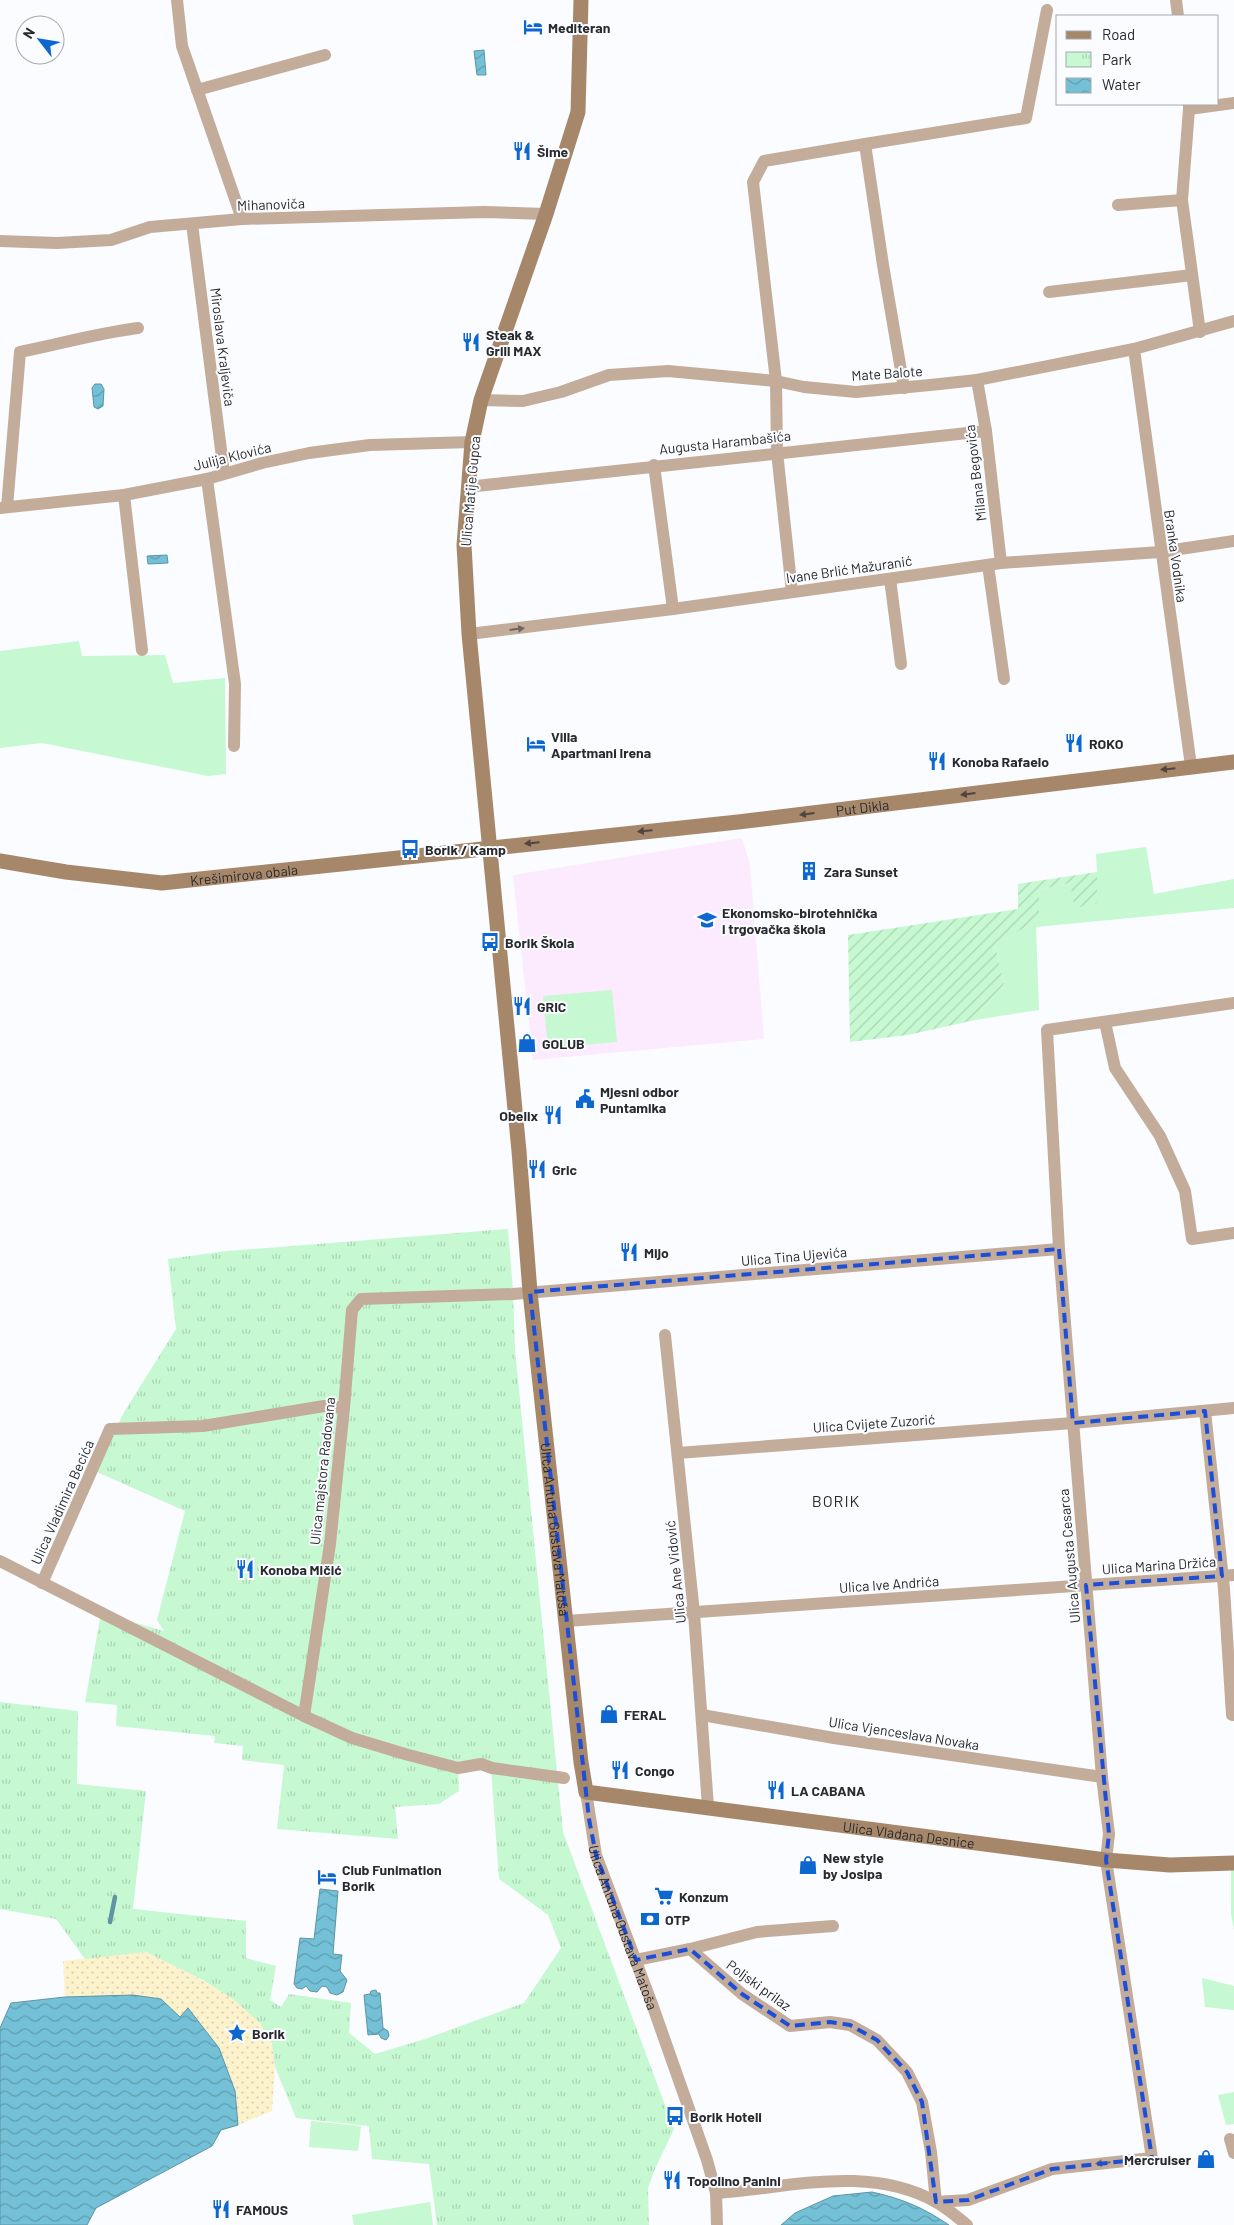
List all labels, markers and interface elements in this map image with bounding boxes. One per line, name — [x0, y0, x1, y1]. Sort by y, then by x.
north arrow — [15, 15, 65, 65]
legend — [1056, 15, 1219, 105]
hotel icon: Mediteran — [522, 16, 544, 38]
place label: Mediteran — [548, 19, 610, 36]
text: N — [19, 25, 38, 41]
text: Road — [1102, 25, 1135, 43]
text: Park — [1102, 50, 1132, 68]
text: Water — [1102, 75, 1141, 93]
restaurant icon: Šime — [511, 140, 533, 162]
place label: Šime — [537, 143, 569, 160]
street label: Mihanoviča — [237, 194, 305, 214]
street label: Miroslava Kraljeviča — [207, 287, 239, 407]
place label: Steak & Grill MAX — [486, 326, 542, 359]
restaurant icon: Steak & Grill MAX — [460, 331, 482, 353]
street label: Mate Balote — [851, 362, 923, 384]
street label: Milana Begovića — [961, 424, 989, 522]
street label: Augusta Harambašića — [658, 427, 792, 457]
street label: Ulica Matije Gupca — [457, 435, 483, 547]
street label: Julija Klovića — [191, 438, 273, 474]
street label: Branka Vodnika — [1161, 509, 1191, 603]
street label: Ivane Brlić Mažuranić — [785, 552, 913, 586]
one-way arrow — [509, 625, 525, 633]
place label: Villa Apartmani Irena — [551, 728, 651, 761]
restaurant icon: ROKO — [1063, 732, 1085, 754]
hotel icon: Villa Apartmani Irena — [525, 733, 547, 755]
place label: ROKO — [1089, 735, 1124, 752]
restaurant icon: Konoba Rafaelo — [926, 750, 948, 772]
place label: Konoba Rafaelo — [952, 753, 1049, 770]
one-way arrow — [1160, 765, 1176, 773]
one-way arrow — [960, 790, 976, 798]
street label: Put Dikla — [835, 795, 890, 819]
one-way arrow — [798, 810, 814, 818]
one-way arrow — [637, 827, 653, 835]
bus stop icon: Borik / Kamp — [399, 838, 421, 860]
one-way arrow — [523, 839, 539, 847]
place label: Borik / Kamp — [425, 841, 506, 858]
street label: Krešimirova obala — [189, 860, 299, 888]
building icon: Zara Sunset — [798, 860, 820, 882]
place label: Zara Sunset — [824, 863, 898, 880]
place label: Ekonomsko-birotehnička i trgovačka škola — [722, 904, 877, 937]
school or university icon: Ekonomsko-birotehnička i trgovačka škola — [696, 909, 718, 931]
bus stop icon: Borik Škola — [479, 931, 501, 953]
place label: Borik Škola — [505, 934, 574, 951]
restaurant icon: GRIC — [511, 995, 533, 1017]
place label: GRIC — [537, 998, 566, 1015]
shop icon: GOLUB — [516, 1032, 538, 1054]
place label: GOLUB — [542, 1035, 585, 1052]
place label: Mjesni odbor Puntamika — [600, 1083, 680, 1116]
public building icon: Mjesni odbor Puntamika — [574, 1088, 596, 1110]
restaurant icon: Obelix — [542, 1104, 564, 1126]
place label: Obelix — [499, 1107, 538, 1124]
restaurant icon: Gric — [526, 1158, 548, 1180]
place label: Gric — [552, 1161, 577, 1178]
restaurant icon: Mijo — [618, 1241, 640, 1263]
street label: Ulica Tina Ujevića — [740, 1243, 848, 1269]
place label: Mijo — [644, 1244, 669, 1261]
street label: Ulica majstora Radovana — [306, 1396, 338, 1546]
street label: Ulica Cvijete Zuzorić — [812, 1410, 936, 1436]
street label: Ulica Vladimira Becića — [27, 1437, 97, 1567]
street label: Ulica Antuna Gustava Matoša — [538, 1442, 574, 1617]
street label: Ulica Augusta Cesarca — [1055, 1488, 1083, 1624]
district label: BORIK — [812, 1491, 860, 1510]
street label: Ulica Ane Vidović — [661, 1520, 689, 1624]
street label: Ulica Marina Držića — [1101, 1553, 1217, 1577]
restaurant icon: Konoba Mičić — [234, 1558, 256, 1580]
place label: Konoba Mičić — [260, 1561, 342, 1578]
street label: Ulica Ive Andrića — [838, 1572, 940, 1596]
shop icon: FERAL — [598, 1703, 620, 1725]
place label: FERAL — [624, 1706, 666, 1723]
street label: Ulica Vjenceslava Novaka — [827, 1713, 981, 1753]
restaurant icon: Congo — [609, 1759, 631, 1781]
place label: Congo — [635, 1762, 675, 1779]
restaurant icon: LA CABANA — [765, 1779, 787, 1801]
place label: LA CABANA — [791, 1782, 866, 1799]
street label: Ulica Vladana Desnice — [842, 1817, 976, 1851]
street label: Ulica Antuna Gustava Matoša — [586, 1844, 662, 2012]
place label: New style by Josipa — [823, 1849, 884, 1882]
shop icon: New style by Josipa — [797, 1854, 819, 1876]
place label: Club Funimation Borik — [342, 1861, 442, 1894]
hotel icon: Club Funimation Borik — [316, 1866, 338, 1888]
supermarket icon: Konzum — [653, 1885, 675, 1907]
place label: Konzum — [679, 1888, 729, 1905]
bank icon: OTP — [639, 1908, 661, 1930]
place label: OTP — [665, 1911, 690, 1928]
street label: Poljski prilaz — [723, 1956, 795, 2014]
place icon: Borik — [226, 2022, 248, 2044]
place label: Borik — [252, 2025, 285, 2042]
bus stop icon: Borik Hoteli — [664, 2105, 686, 2127]
place label: Borik Hoteli — [690, 2108, 762, 2125]
shop icon: Mercruiser — [1195, 2148, 1217, 2170]
place label: Mercruiser — [1124, 2151, 1192, 2168]
one-way arrow — [1095, 2159, 1111, 2167]
restaurant icon: Topolino Panini — [661, 2169, 683, 2191]
place label: Topolino Panini — [687, 2172, 781, 2189]
restaurant icon: FAMOUS — [210, 2198, 232, 2220]
place label: FAMOUS — [236, 2201, 288, 2218]

